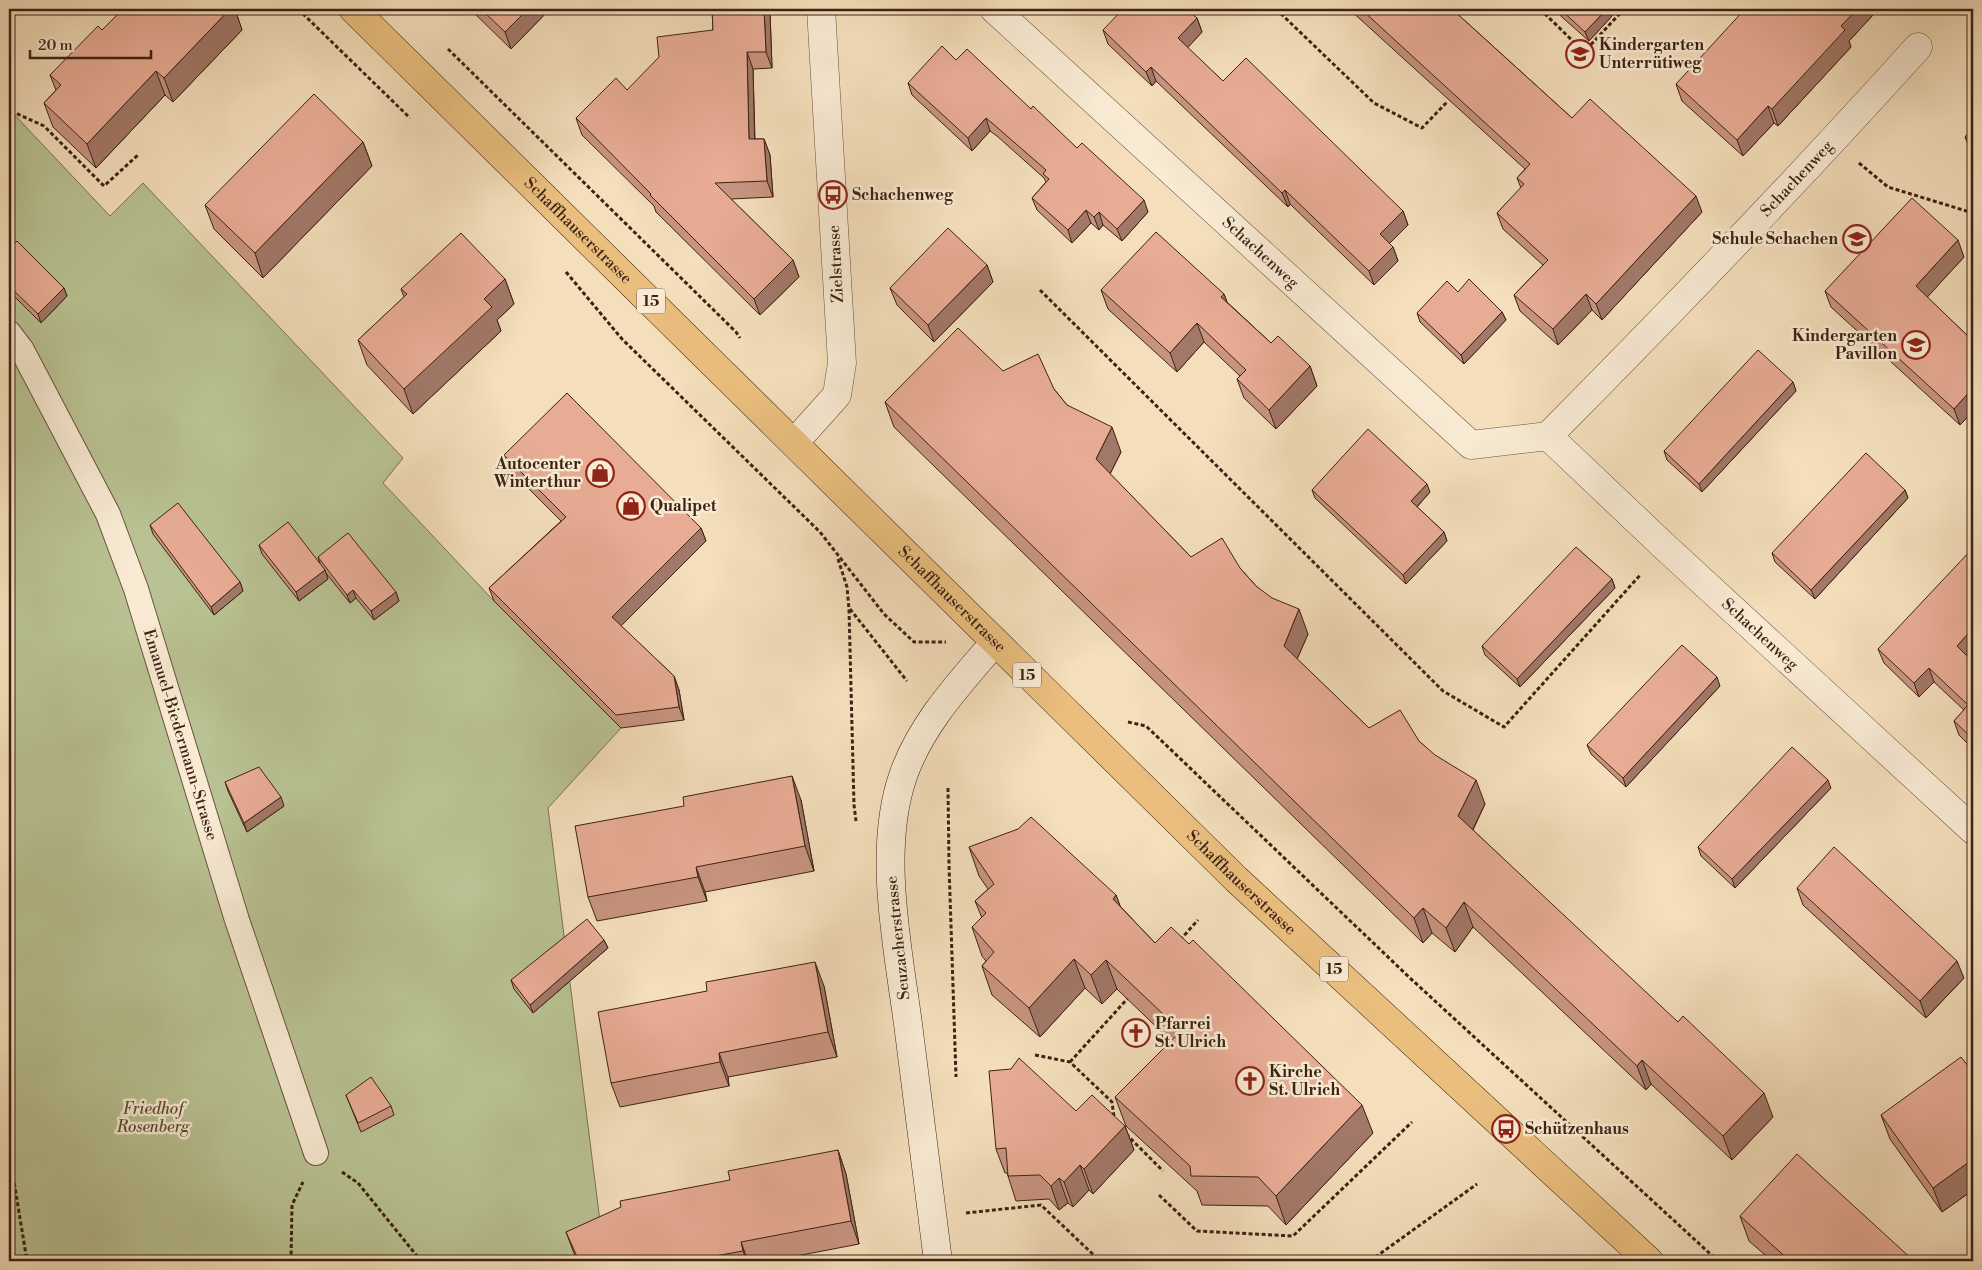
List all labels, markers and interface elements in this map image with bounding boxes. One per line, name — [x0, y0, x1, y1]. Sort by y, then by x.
scale bar — [30, 28, 151, 60]
place label: Kindergarten Unterrütiweg — [1599, 35, 1704, 73]
text: 20 m — [38, 36, 73, 55]
school or university icon: Kindergarten Unterrütiweg — [1565, 39, 1595, 69]
street label: Schachenweg — [1756, 136, 1838, 221]
street label: Schaffhauserstrasse — [520, 173, 636, 288]
bus stop icon: Schachenweg — [818, 180, 848, 210]
place label: Schachenweg — [852, 185, 954, 205]
street label: Schachenweg — [1218, 212, 1304, 293]
street label: Zielstrasse — [824, 224, 848, 304]
school or university icon: Schule Schachen — [1842, 224, 1872, 254]
place label: Schule Schachen — [1712, 229, 1838, 249]
road number: 15 — [637, 288, 665, 314]
place label: Kindergarten Pavillon — [1792, 326, 1897, 364]
school or university icon: Kindergarten Pavillon — [1901, 330, 1931, 360]
place label: Autocenter Winterthur — [493, 454, 581, 492]
shop icon: Autocenter Winterthur — [585, 458, 615, 488]
shop icon: Qualipet — [616, 491, 646, 521]
place label: Qualipet — [650, 496, 717, 516]
street label: Schaffhauserstrasse — [894, 542, 1010, 657]
street label: Schachenweg — [1717, 594, 1803, 675]
street label: Emanuel-Biedermann-Strasse — [139, 627, 222, 843]
road number: 15 — [1013, 662, 1041, 688]
street label: Schaffhauserstrasse — [1182, 826, 1300, 940]
street label: Seuzacherstrasse — [882, 875, 914, 1001]
road number: 15 — [1320, 956, 1348, 982]
place label: Pfarrei St. Ulrich — [1155, 1014, 1226, 1052]
church icon: Pfarrei St. Ulrich — [1121, 1018, 1151, 1048]
place label: Kirche St. Ulrich — [1269, 1062, 1340, 1100]
church icon: Kirche St. Ulrich — [1235, 1066, 1265, 1096]
park label: Friedhof Rosenberg — [116, 1099, 190, 1137]
bus stop icon: Schützenhaus — [1491, 1114, 1521, 1144]
place label: Schützenhaus — [1525, 1119, 1629, 1139]

